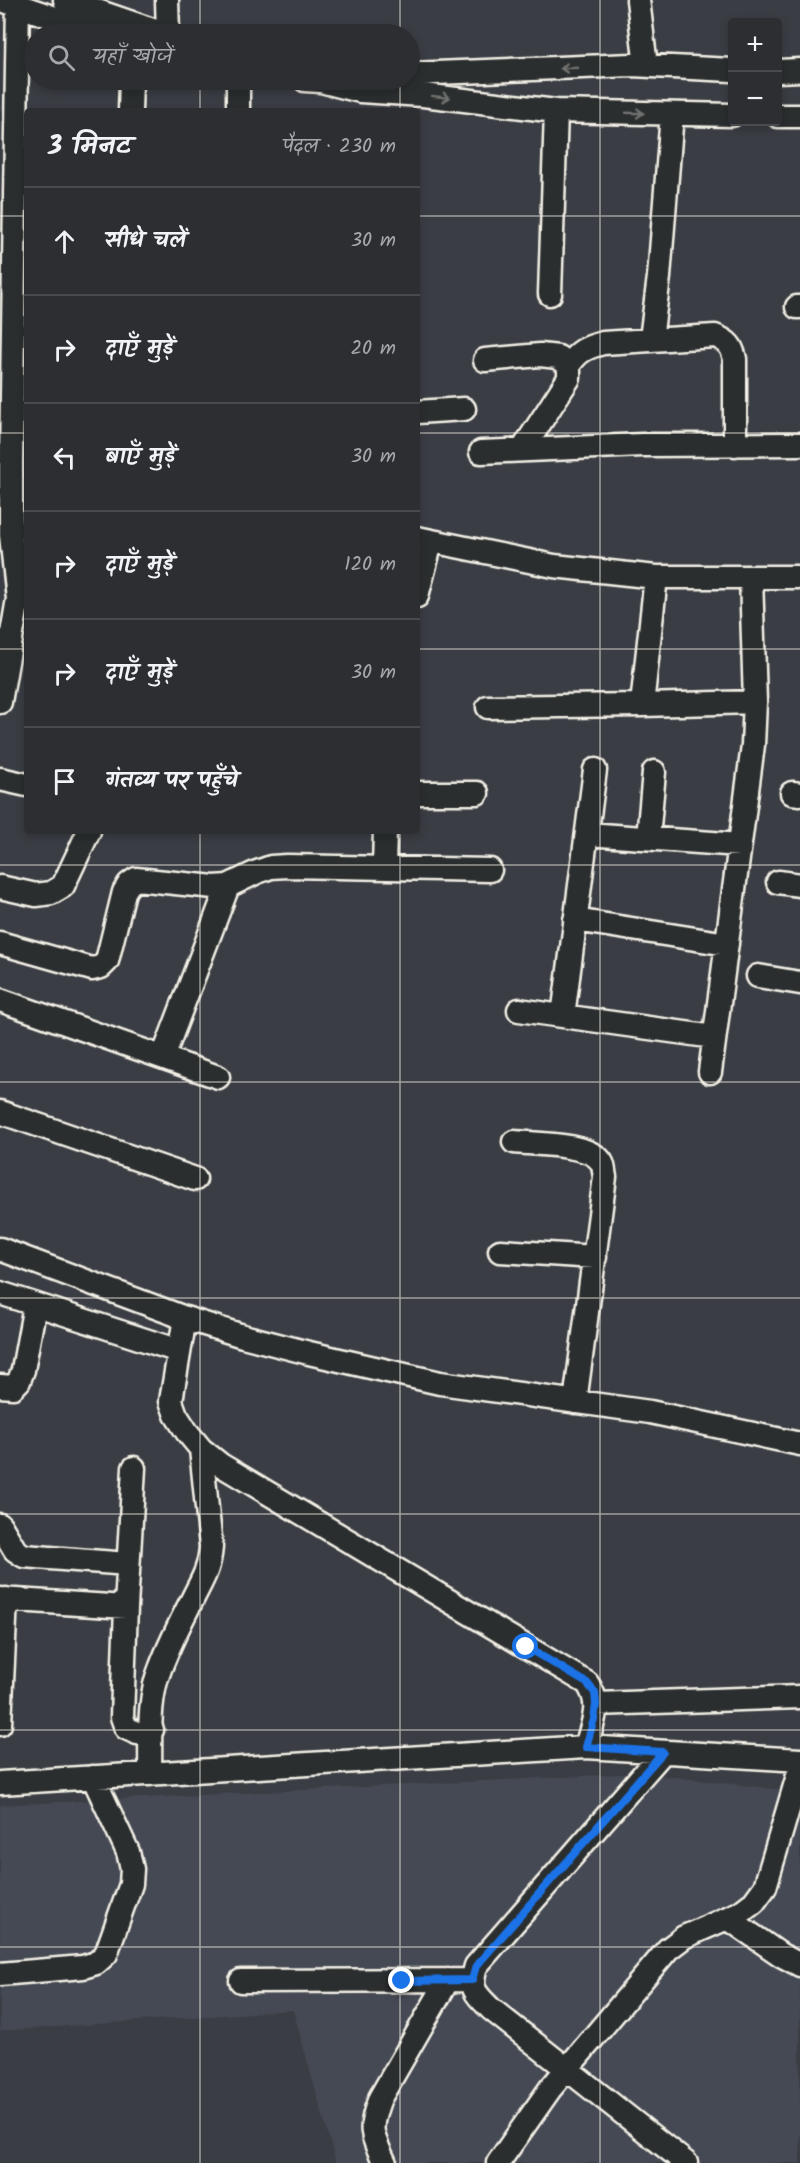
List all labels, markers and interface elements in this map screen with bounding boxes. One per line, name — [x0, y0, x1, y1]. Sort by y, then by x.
map controls — [728, 18, 782, 126]
button: + — [728, 18, 782, 72]
search box — [24, 24, 420, 90]
text: यहाँ खोजें — [93, 40, 172, 75]
icon: search — [45, 41, 78, 74]
one-way arrow — [560, 62, 580, 74]
button: − — [728, 72, 782, 126]
one-way arrow — [431, 92, 450, 103]
one-way arrow — [625, 108, 645, 119]
text: 3 मिनट — [48, 126, 131, 168]
text: पैदल · 230 m — [283, 131, 396, 163]
text: सीधे चलें — [105, 224, 186, 259]
icon: ahead — [48, 225, 81, 258]
text: 30 m — [351, 225, 396, 257]
text: दाएँ मुड़ें — [105, 332, 174, 367]
icon: right — [48, 333, 81, 366]
text: 20 m — [350, 333, 396, 365]
text: बाएँ मुड़ें — [105, 440, 176, 475]
icon: left — [48, 441, 81, 474]
text: 30 m — [351, 441, 396, 473]
text: दाएँ मुड़ें — [105, 548, 174, 583]
icon: right — [48, 549, 81, 582]
text: 120 m — [344, 549, 396, 581]
text: दाएँ मुड़ें — [105, 656, 174, 691]
icon: right — [48, 657, 81, 690]
text: 30 m — [351, 657, 396, 689]
text: गंतव्य पर पहुँचे — [105, 764, 238, 799]
icon: arrive — [48, 765, 81, 798]
route start — [512, 1633, 538, 1659]
route end — [388, 1967, 414, 1993]

